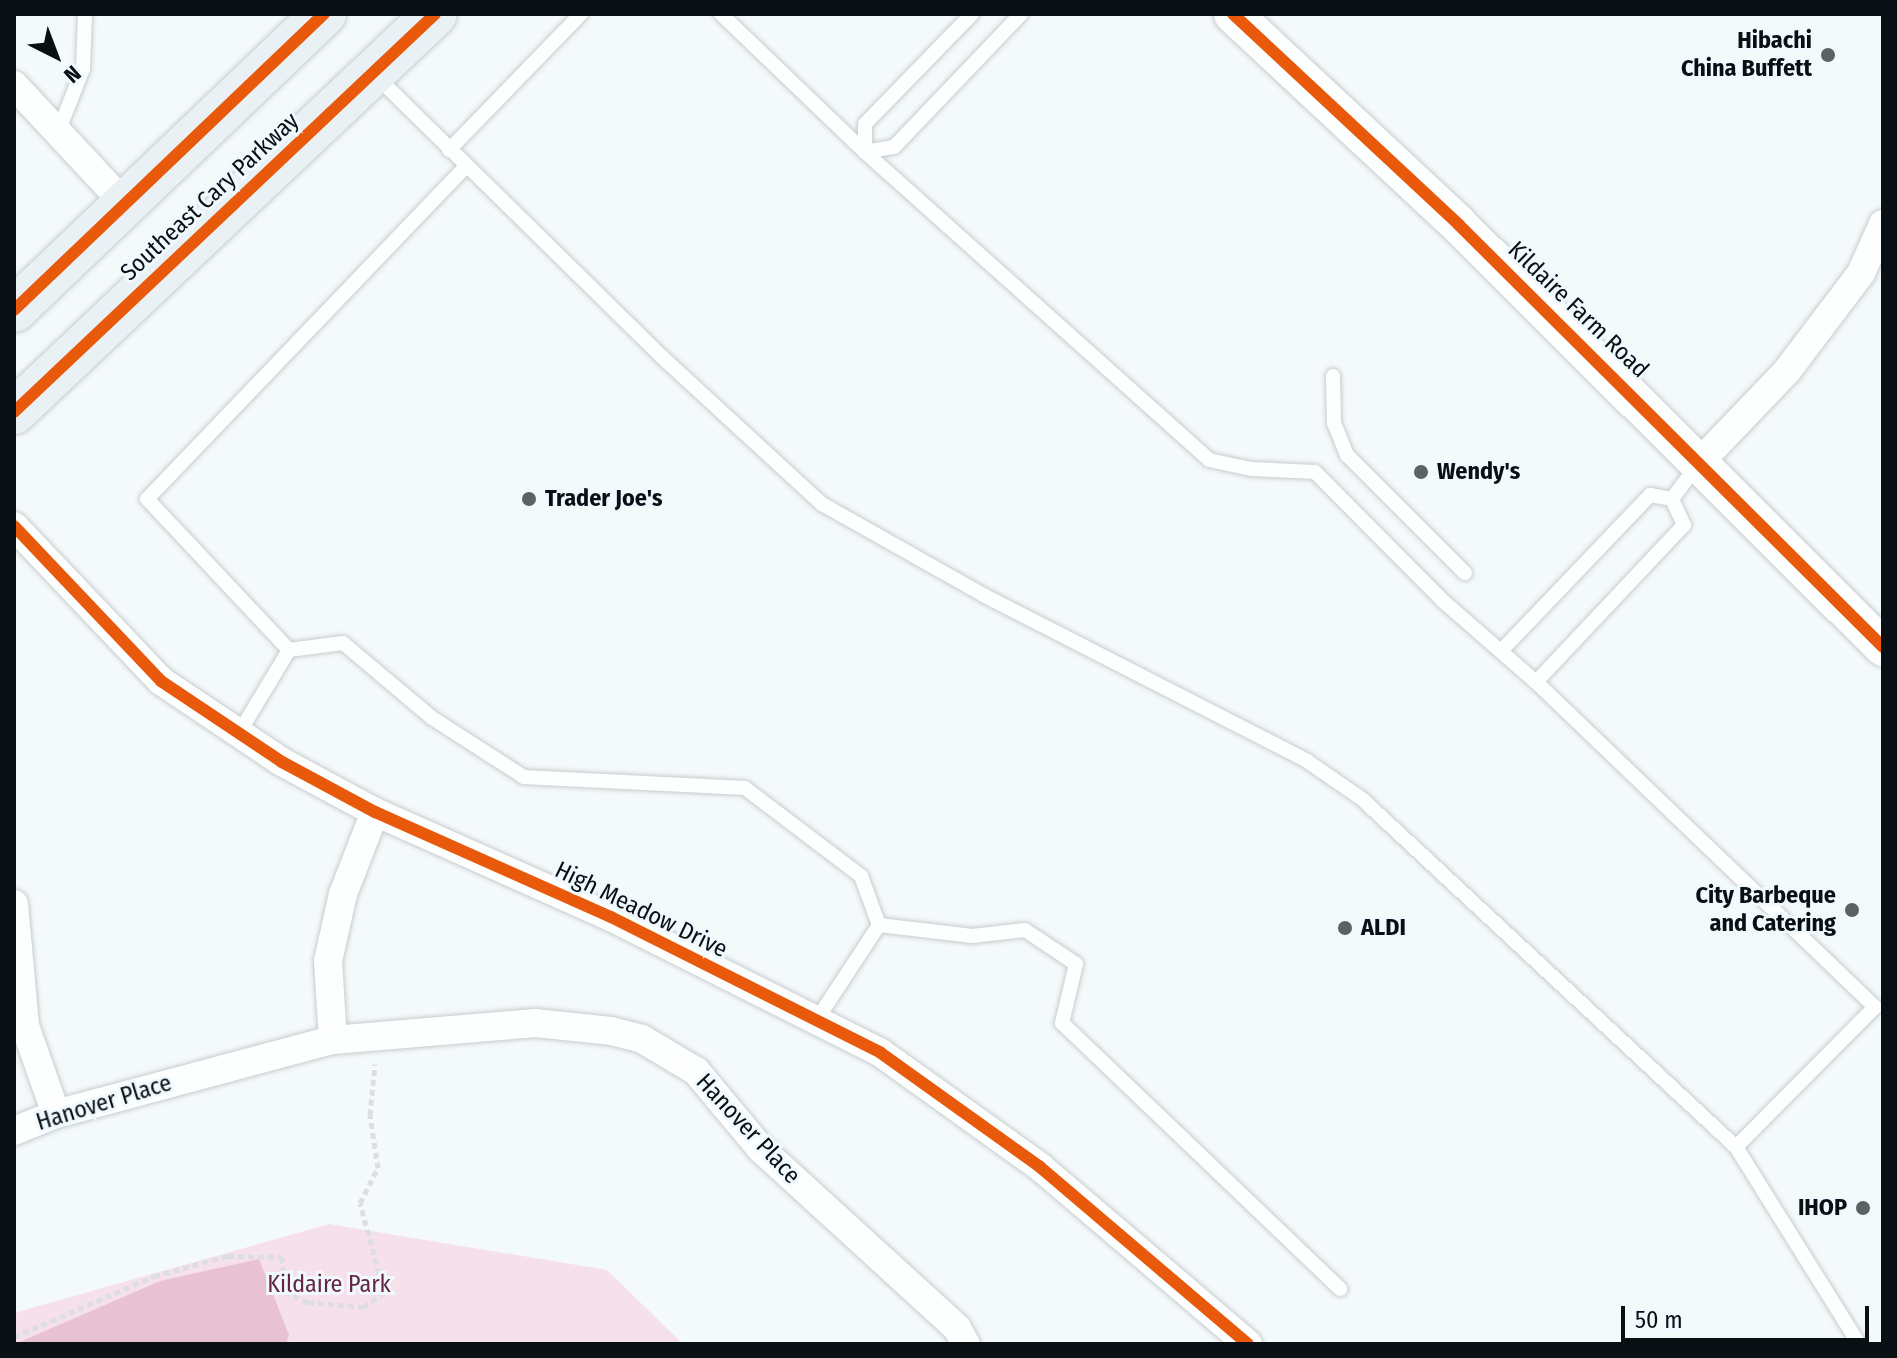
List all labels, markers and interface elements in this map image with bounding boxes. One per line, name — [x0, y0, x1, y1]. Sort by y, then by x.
north arrow — [16, 16, 96, 96]
place label: Hibachi China Buffett — [1681, 27, 1812, 83]
marker: Hibachi China Buffett — [1819, 46, 1837, 64]
text: N — [58, 60, 86, 89]
street label: Southeast Cary Parkway — [115, 107, 305, 287]
street label: Kildaire Farm Road — [1502, 236, 1654, 384]
place label: Wendy's — [1437, 458, 1520, 486]
marker: Wendy's — [1412, 463, 1430, 481]
place label: Trader Joe's — [545, 485, 662, 513]
marker: Trader Joe's — [520, 490, 538, 508]
street label: High Meadow Drive — [550, 856, 732, 964]
place label: City Barbeque and Catering — [1695, 882, 1836, 938]
marker: City Barbeque and Catering — [1843, 901, 1861, 919]
place label: ALDI — [1361, 914, 1406, 942]
marker: ALDI — [1336, 919, 1354, 937]
street label: Hanover Place — [690, 1068, 806, 1190]
street label: Hanover Place — [33, 1069, 175, 1137]
place label: IHOP — [1798, 1194, 1847, 1222]
marker: IHOP — [1854, 1199, 1872, 1217]
park label: Kildaire Park — [267, 1271, 391, 1299]
scale bar — [1625, 1290, 1873, 1340]
text: 50 m — [1635, 1306, 1683, 1334]

